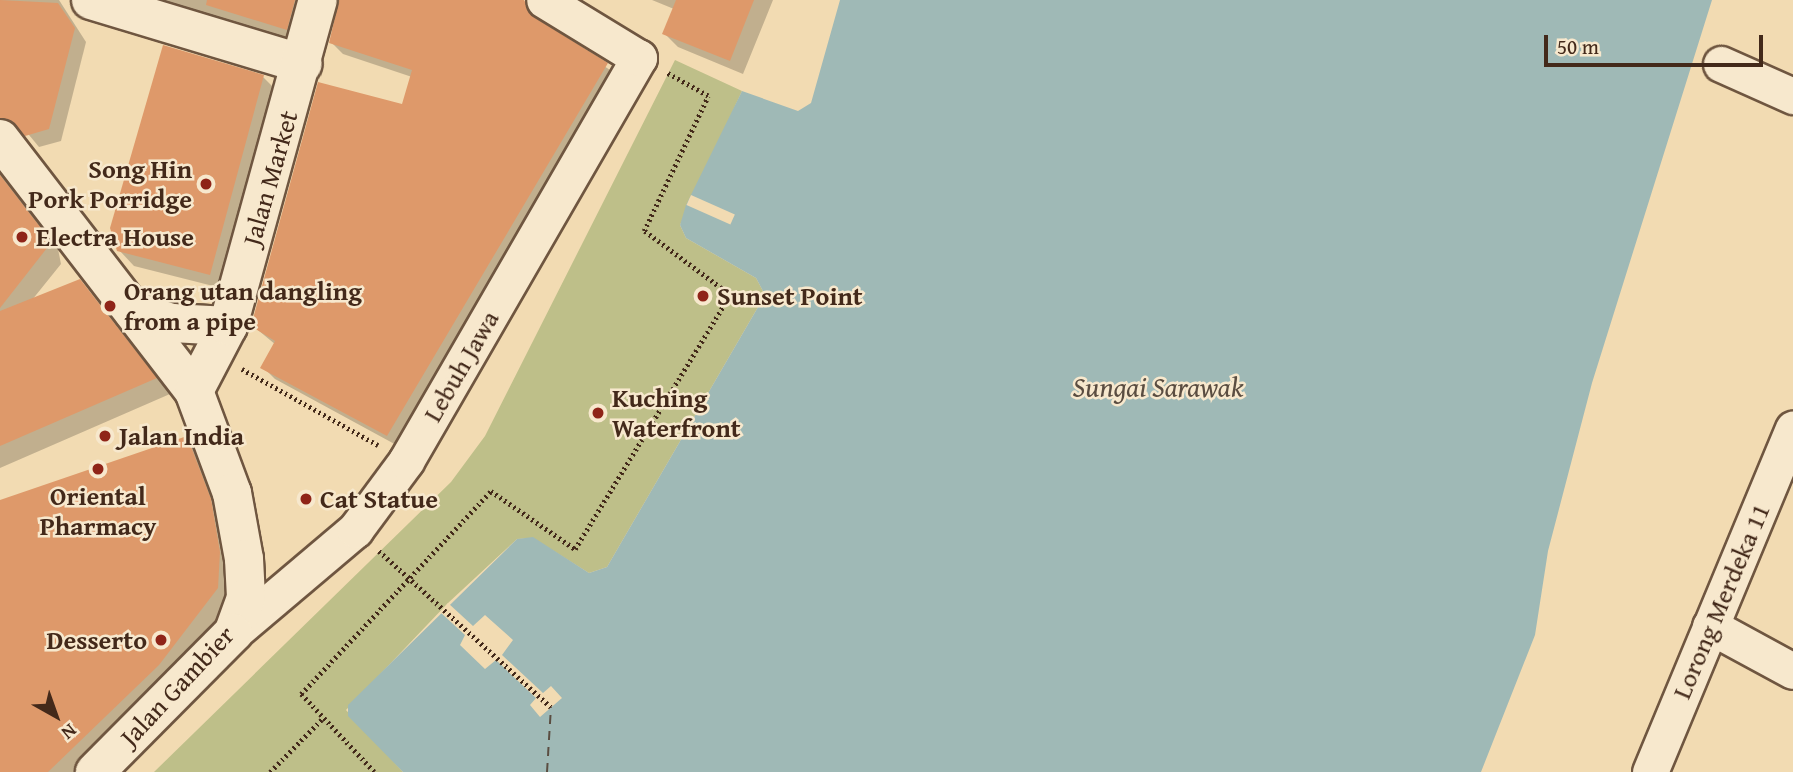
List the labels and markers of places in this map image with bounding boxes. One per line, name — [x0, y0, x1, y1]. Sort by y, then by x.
place label: Song Hin Pork Porridge — [28, 153, 192, 214]
marker: Song Hin Pork Porridge — [198, 176, 214, 192]
place label: Electra House — [36, 221, 194, 253]
marker: Electra House — [14, 229, 30, 245]
place label: Orang utan dangling from a pipe — [124, 275, 362, 336]
place label: Sunset Point — [717, 280, 863, 312]
marker: Sunset Point — [695, 288, 711, 304]
marker: Orang utan dangling from a pipe — [102, 298, 118, 314]
place label: Kuching Waterfront — [612, 382, 741, 444]
marker: Kuching Waterfront — [590, 405, 606, 421]
place label: Jalan India — [119, 420, 244, 452]
marker: Jalan India — [97, 428, 113, 444]
marker: Oriental Pharmacy — [90, 461, 106, 477]
place label: Oriental Pharmacy — [40, 480, 156, 542]
place label: Cat Statue — [320, 483, 438, 515]
marker: Cat Statue — [298, 491, 314, 507]
place label: Desserto — [47, 624, 147, 656]
marker: Desserto — [153, 632, 169, 648]

